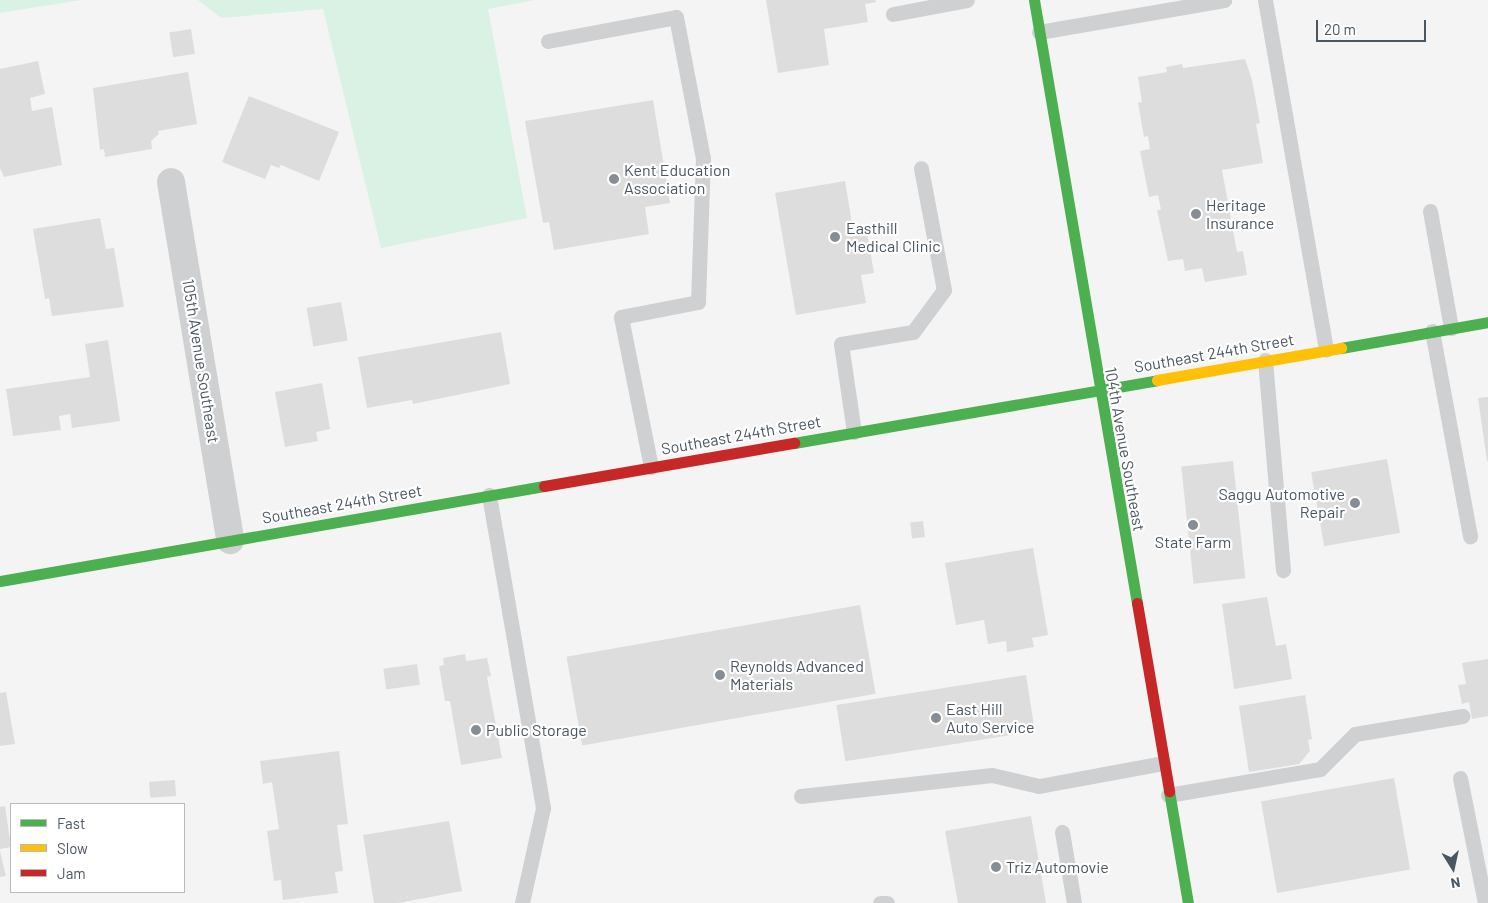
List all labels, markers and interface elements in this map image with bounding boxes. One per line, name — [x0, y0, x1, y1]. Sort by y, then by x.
scale bar — [1318, 10, 1428, 42]
text: 20 m — [1324, 20, 1356, 38]
place label: Kent Education Association — [624, 160, 730, 198]
marker: Kent Education Association — [608, 173, 620, 185]
place label: Heritage Insurance — [1206, 195, 1274, 233]
marker: Heritage Insurance — [1190, 208, 1202, 220]
place label: Easthill Medical Clinic — [846, 218, 941, 256]
marker: Easthill Medical Clinic — [828, 230, 842, 244]
street label: 105th Avenue Southeast — [179, 278, 223, 444]
street label: Southeast 244th Street — [1133, 329, 1295, 377]
street label: 104th Avenue Southeast — [1101, 365, 1149, 533]
street label: Southeast 244th Street — [660, 411, 822, 459]
street label: Southeast 244th Street — [261, 480, 423, 528]
place label: Saggu Automotive Repair — [1219, 484, 1345, 522]
marker: Saggu Automotive Repair — [1349, 497, 1361, 509]
marker: State Farm — [1187, 519, 1199, 531]
place label: State Farm — [1155, 532, 1231, 552]
place label: Reynolds Advanced Materials — [730, 656, 864, 694]
marker: Reynolds Advanced Materials — [714, 669, 726, 681]
place label: East Hill Auto Service — [946, 699, 1034, 737]
marker: East Hill Auto Service — [930, 712, 942, 724]
place label: Public Storage — [486, 720, 587, 740]
marker: Public Storage — [470, 724, 482, 736]
legend — [10, 803, 185, 893]
text: Fast — [57, 814, 85, 832]
text: Slow — [57, 839, 88, 857]
north arrow — [1428, 843, 1478, 893]
place label: Triz Automovie — [1006, 857, 1109, 877]
marker: Triz Automovie — [990, 861, 1002, 873]
text: Jam — [57, 864, 86, 882]
text: N — [1450, 874, 1462, 892]

